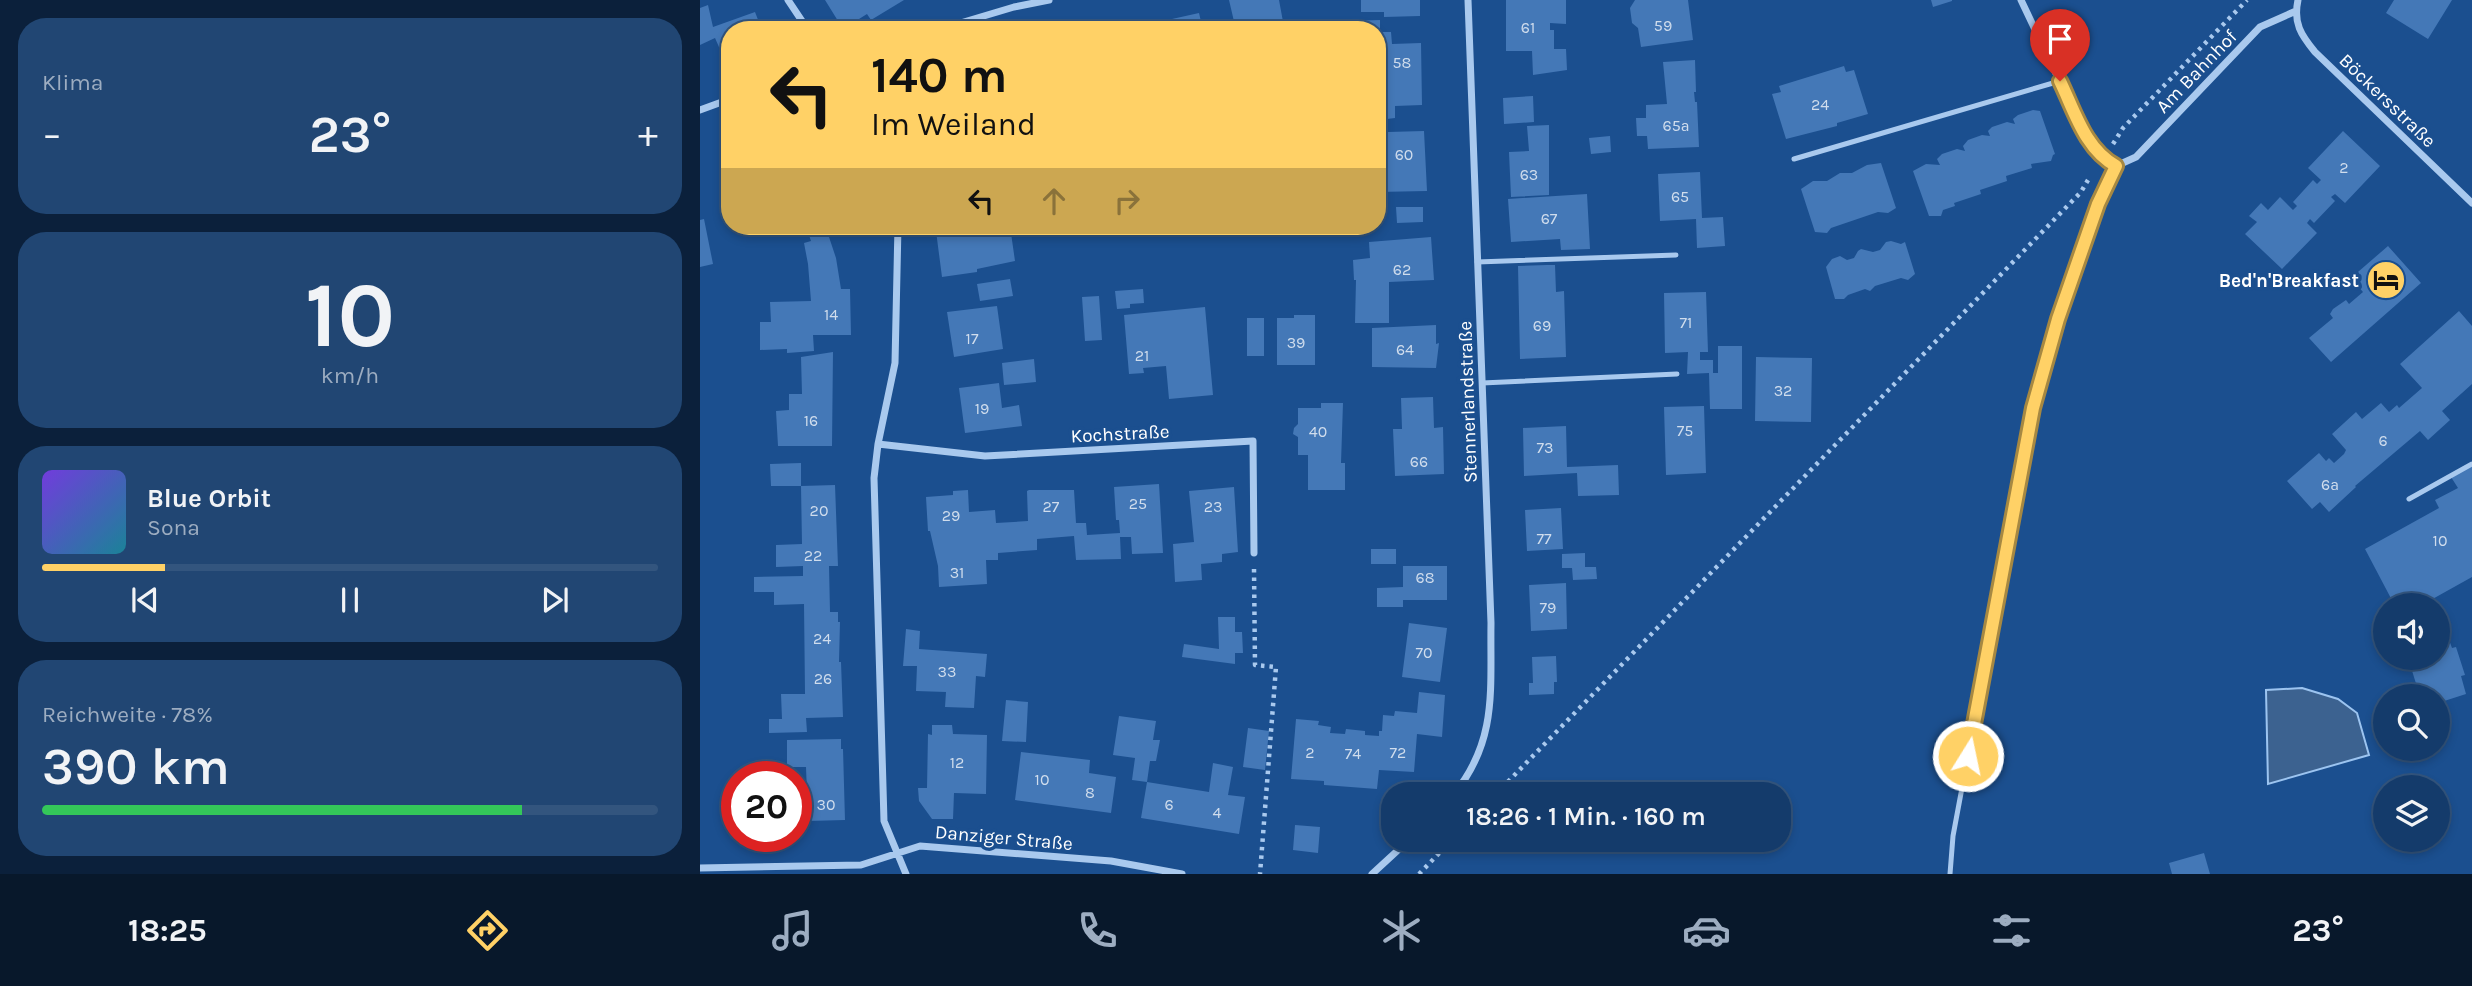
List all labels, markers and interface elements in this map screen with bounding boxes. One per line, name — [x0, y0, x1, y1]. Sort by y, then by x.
pin — [2030, 9, 2090, 81]
house number: 59 — [1654, 16, 1672, 35]
house number: 61 — [1521, 18, 1535, 37]
icon: arrive — [2041, 20, 2079, 58]
street label: Am Bahnhof — [2152, 25, 2242, 118]
text: 140 m — [871, 47, 1008, 104]
icon: left — [756, 49, 847, 140]
street label: Böckersstraße — [2335, 49, 2440, 152]
house number: 58 — [1393, 53, 1411, 72]
text: Klima — [42, 69, 103, 96]
house number: 24 — [1811, 95, 1829, 114]
text: 23° — [309, 104, 391, 165]
text: Im Weiland — [871, 106, 1036, 143]
text: − — [42, 112, 62, 157]
text: + — [638, 112, 658, 157]
house number: 65a — [1663, 116, 1690, 135]
house number: 60 — [1395, 145, 1413, 164]
house number: 2 — [2339, 158, 2349, 177]
house number: 63 — [1520, 165, 1538, 184]
icon: left — [962, 182, 1000, 220]
icon: ahead — [1035, 182, 1073, 220]
icon: right — [1108, 182, 1146, 220]
house number: 65 — [1671, 187, 1689, 206]
house number: 67 — [1541, 209, 1558, 228]
hotel icon: Bed'n'Breakfast — [2365, 259, 2407, 301]
house number: 62 — [1393, 260, 1411, 279]
text: 10 — [305, 263, 395, 369]
place label: Bed'n'Breakfast — [2219, 270, 2359, 292]
house number: 14 — [824, 305, 838, 324]
house number: 71 — [1680, 313, 1692, 332]
house number: 69 — [1533, 316, 1551, 335]
street label: Stennerlandstraße — [1454, 320, 1482, 483]
house number: 17 — [966, 329, 979, 348]
house number: 39 — [1287, 333, 1305, 352]
house number: 64 — [1396, 340, 1414, 359]
house number: 21 — [1135, 346, 1149, 365]
text: km/h — [321, 362, 379, 389]
house number: 32 — [1774, 381, 1792, 400]
house number: 19 — [975, 399, 989, 418]
house number: 16 — [804, 411, 818, 430]
street label: Kochstraße — [1070, 420, 1170, 448]
house number: 75 — [1677, 421, 1693, 440]
house number: 40 — [1309, 422, 1327, 441]
house number: 6 — [2378, 431, 2388, 450]
house number: 73 — [1537, 438, 1553, 457]
house number: 66 — [1410, 452, 1428, 471]
house number: 6a — [2321, 475, 2339, 494]
text: Blue Orbit — [147, 483, 271, 514]
house number: 25 — [1129, 494, 1147, 513]
house number: 27 — [1043, 497, 1060, 516]
house number: 23 — [1204, 497, 1222, 516]
house number: 20 — [810, 501, 828, 520]
house number: 29 — [942, 506, 960, 525]
text: Sona — [147, 514, 200, 541]
house number: 77 — [1536, 529, 1552, 548]
house number: 10 — [2433, 531, 2447, 550]
house number: 22 — [804, 546, 822, 565]
house number: 31 — [950, 563, 964, 582]
house number: 68 — [1416, 568, 1435, 587]
icon: previous — [126, 581, 164, 619]
icon: pause — [331, 581, 369, 619]
icon: next — [536, 581, 574, 619]
map controls — [2373, 593, 2450, 852]
button: sound — [2373, 593, 2450, 670]
house number: 79 — [1540, 598, 1556, 617]
house number: 24 — [813, 629, 831, 648]
house number: 70 — [1415, 643, 1433, 662]
house number: 33 — [938, 662, 956, 681]
house number: 26 — [814, 669, 832, 688]
button: search — [2373, 684, 2450, 761]
text: Reichweite · 78% — [42, 701, 213, 728]
position arrow — [1931, 719, 2005, 793]
text: 390 km — [42, 736, 230, 797]
house number: 2 — [1305, 743, 1315, 762]
house number: 72 — [1390, 743, 1406, 762]
house number: 74 — [1345, 744, 1361, 763]
house number: 12 — [950, 753, 964, 772]
speed limit sign: 20 — [721, 761, 812, 852]
house number: 10 — [1035, 770, 1049, 789]
button: layers — [2373, 775, 2450, 852]
house number: 8 — [1085, 783, 1095, 802]
house number: 30 — [817, 795, 835, 814]
house number: 6 — [1164, 795, 1174, 814]
text: 18:26 · 1 Min. · 160 m — [1466, 801, 1706, 832]
house number: 4 — [1213, 803, 1222, 822]
street label: Danziger Straße — [934, 821, 1074, 855]
icon: directions — [463, 906, 512, 955]
icon: music — [768, 906, 817, 955]
icon: phone — [1073, 906, 1122, 955]
icon: climate — [1377, 906, 1426, 955]
icon: car — [1682, 906, 1731, 955]
icon: filters — [1987, 906, 2036, 955]
text: 18:25 — [128, 912, 207, 949]
text: 23° — [2292, 912, 2344, 949]

